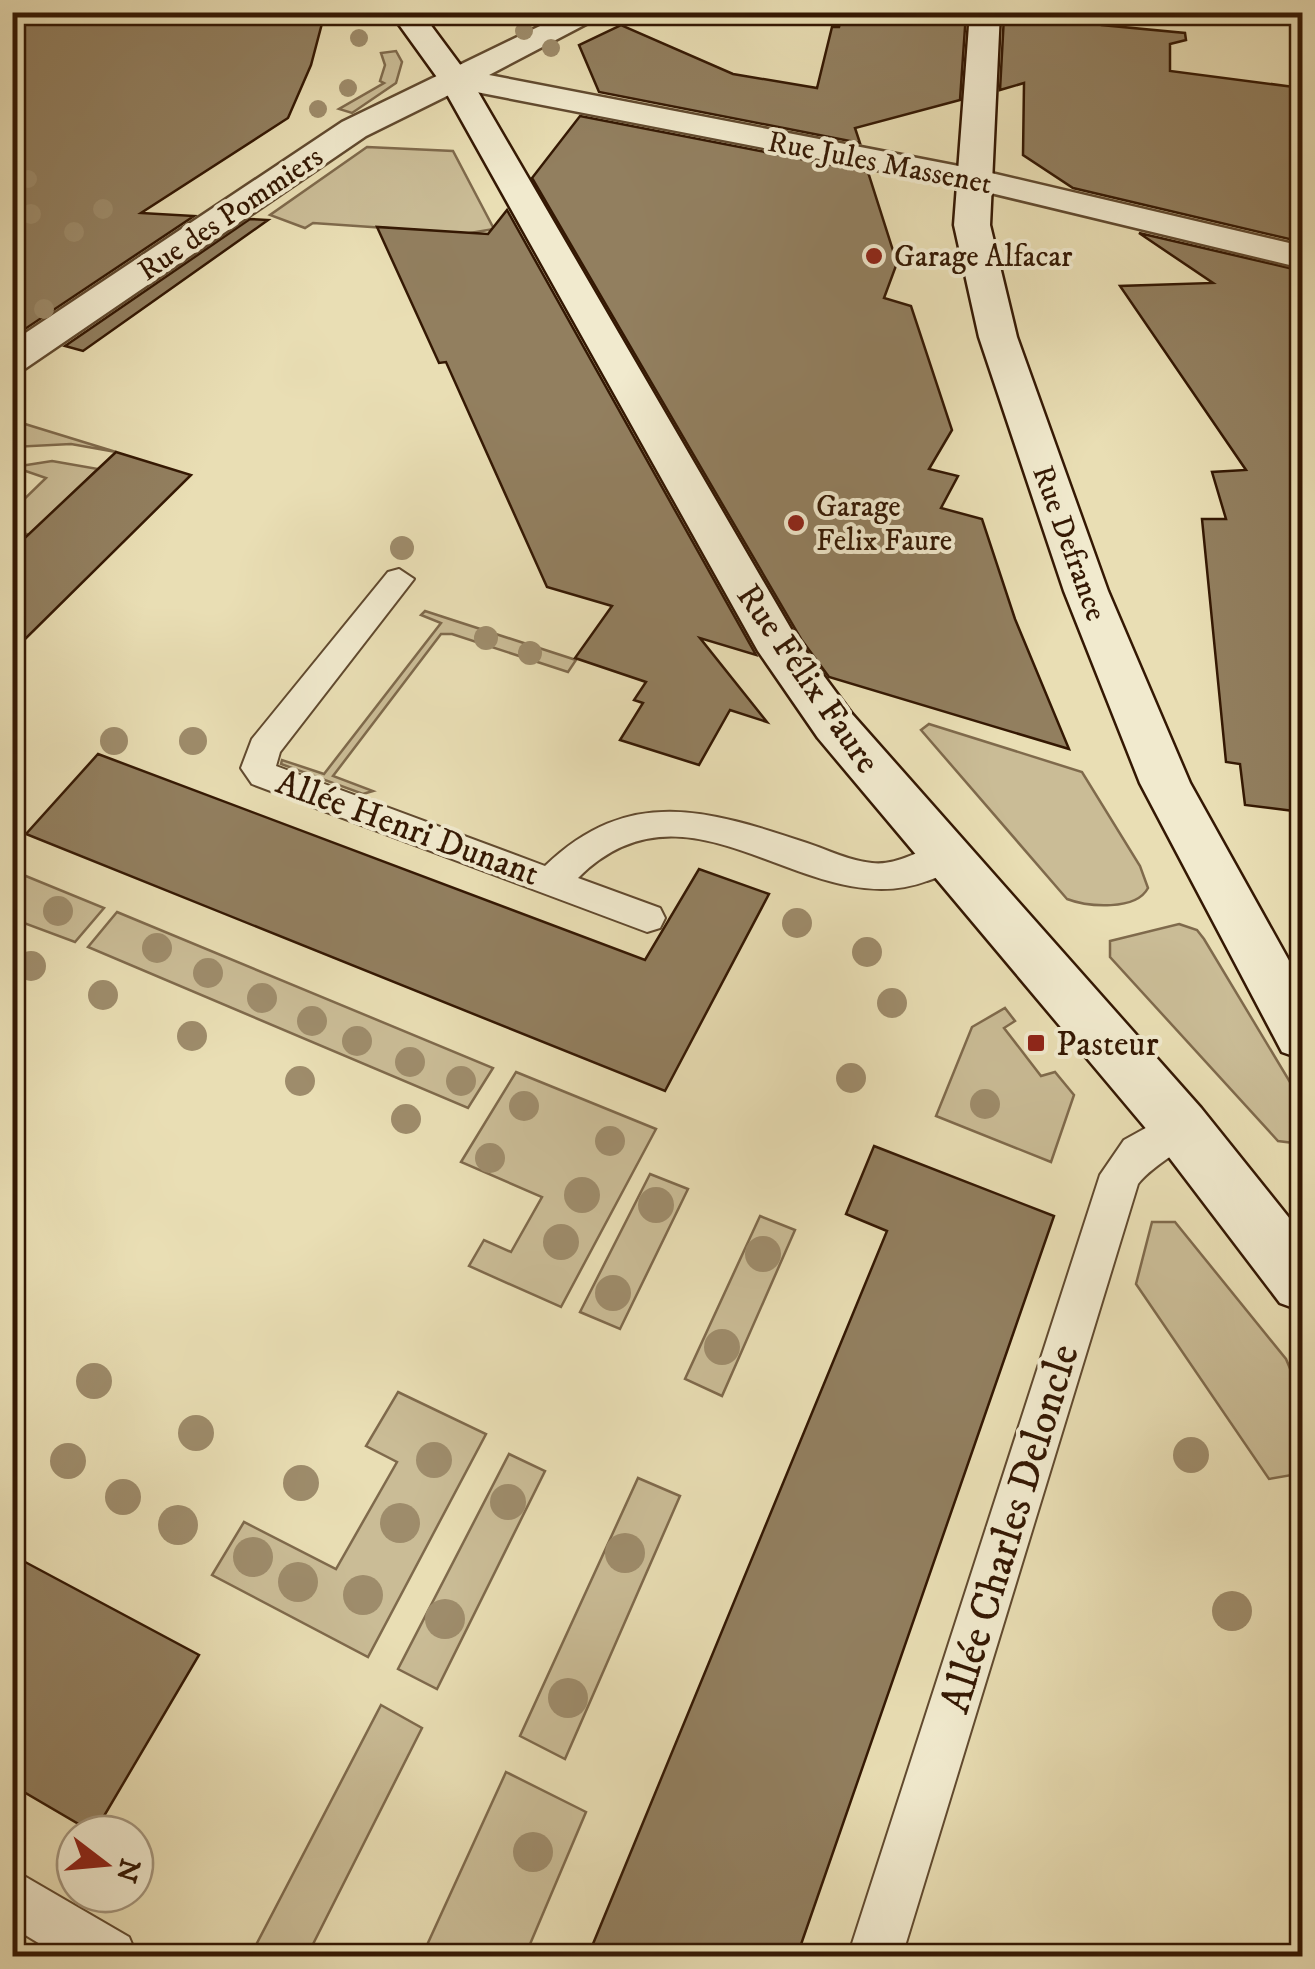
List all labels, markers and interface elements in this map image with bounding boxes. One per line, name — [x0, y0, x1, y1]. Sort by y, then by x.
street label: Rue Jules Massenet — [765, 124, 995, 203]
street label: Rue des Pommiers — [131, 139, 330, 290]
place label: Garage Alfacar — [894, 239, 1072, 276]
marker: Garage Alfacar — [863, 245, 885, 267]
street label: Rue Defrance — [1023, 461, 1114, 626]
place label: Garage Felix Faure — [816, 489, 952, 560]
marker: Garage Felix Faure — [785, 512, 807, 534]
street label: Rue Félix Faure — [726, 576, 889, 782]
street label: Allée Henri Dunant — [270, 761, 545, 897]
place label: Pasteur — [1056, 1023, 1159, 1067]
marker: Pasteur — [1025, 1032, 1047, 1054]
street label: Allée Charles Deloncle — [930, 1338, 1092, 1720]
north arrow — [55, 1814, 155, 1914]
text: N — [108, 1855, 148, 1886]

